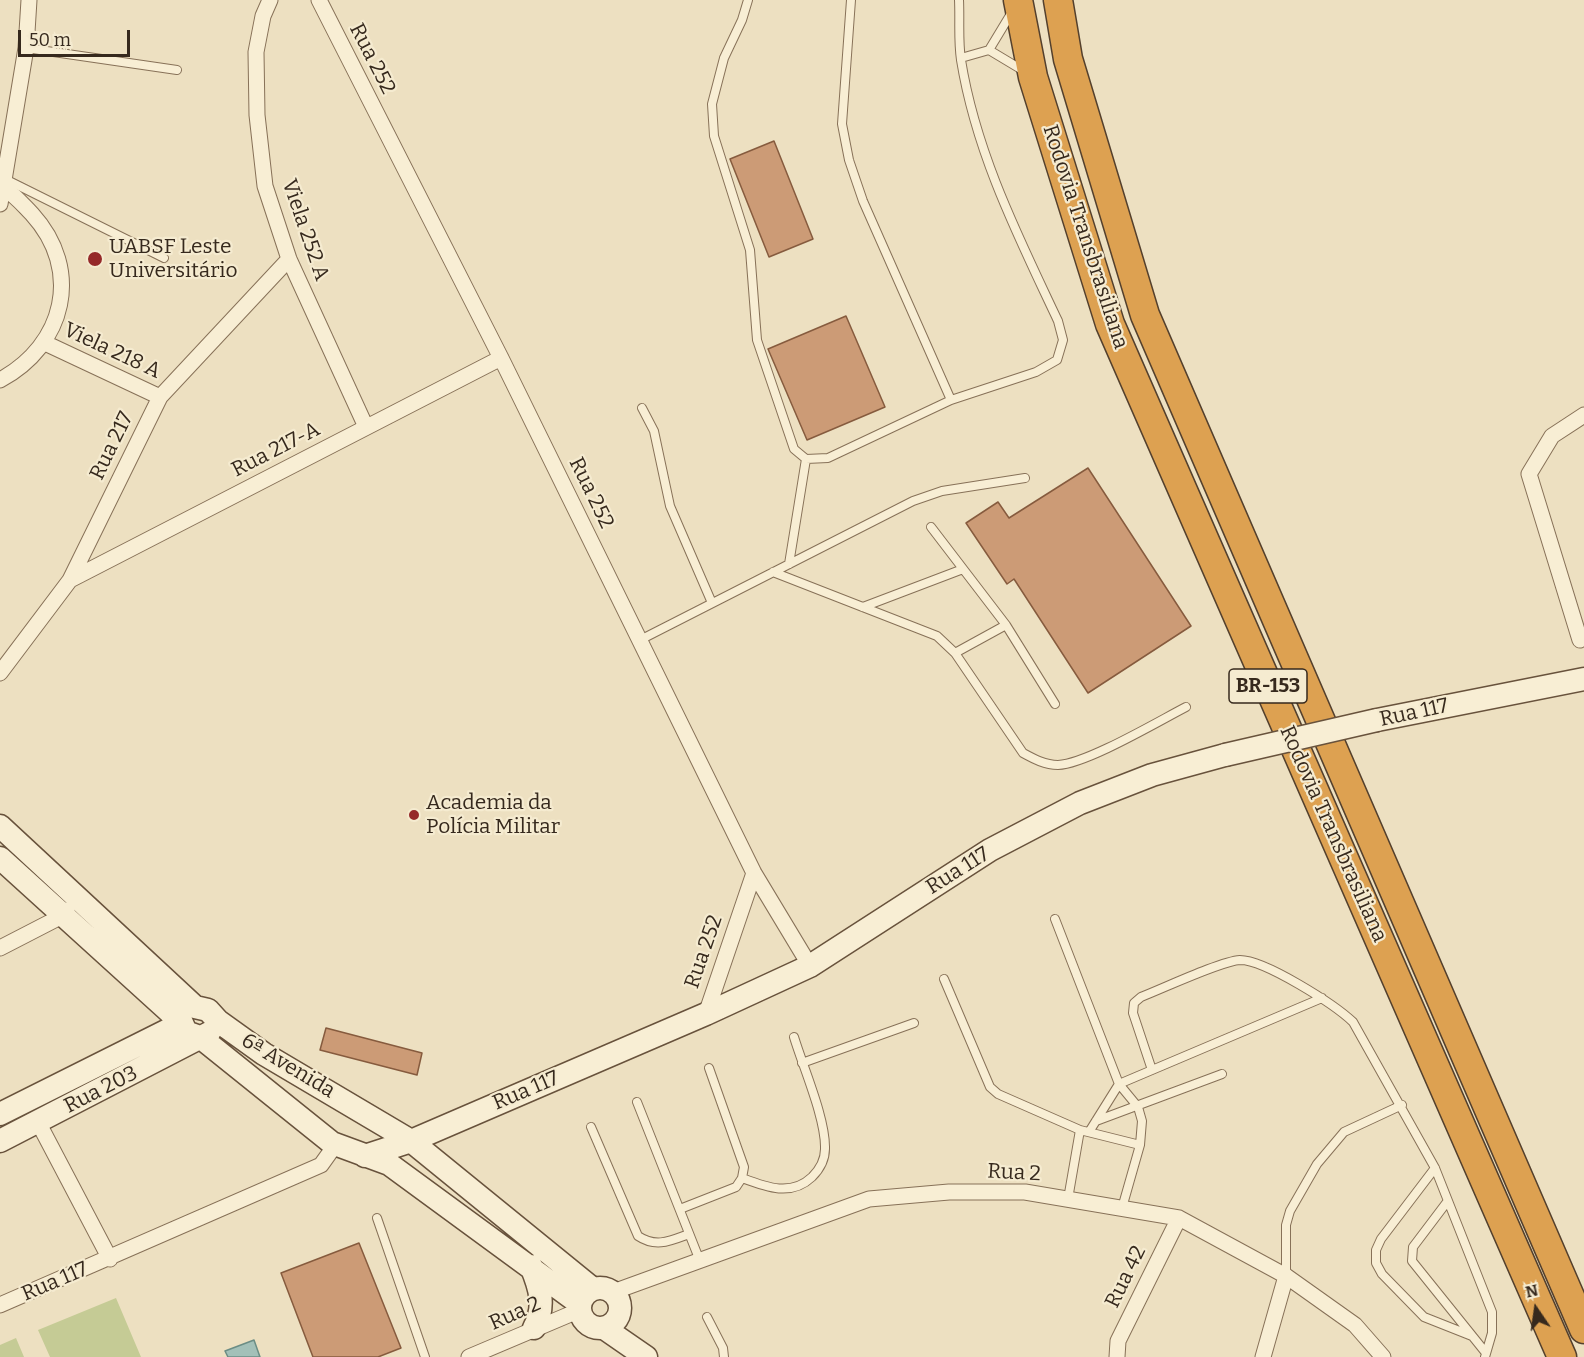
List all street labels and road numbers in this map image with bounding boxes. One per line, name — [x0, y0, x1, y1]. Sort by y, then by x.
street label: Rua 252 — [344, 19, 400, 99]
street label: Rodovia Transbrasiliana — [1037, 122, 1133, 352]
street label: Viela 252 A — [276, 176, 334, 284]
street label: Viela 218 A — [59, 318, 165, 384]
street label: Rua 217 — [85, 408, 139, 484]
street label: Rua 217-A — [228, 417, 324, 483]
street label: Rua 252 — [563, 453, 619, 533]
road number: BR-153 — [1229, 669, 1307, 703]
street label: Rua 117 — [1377, 693, 1451, 733]
street label: Rodovia Transbrasiliana — [1274, 722, 1392, 946]
street label: Rua 117 — [922, 842, 994, 900]
street label: Rua 252 — [680, 912, 728, 992]
street label: 6ª Avenida — [237, 1028, 339, 1104]
street label: Rua 203 — [60, 1061, 142, 1119]
street label: Rua 117 — [489, 1066, 563, 1116]
street label: Rua 2 — [987, 1159, 1041, 1187]
street label: Rua 42 — [1100, 1242, 1152, 1312]
street label: Rua 117 — [18, 1257, 92, 1307]
street label: Rua 2 — [485, 1292, 545, 1336]

